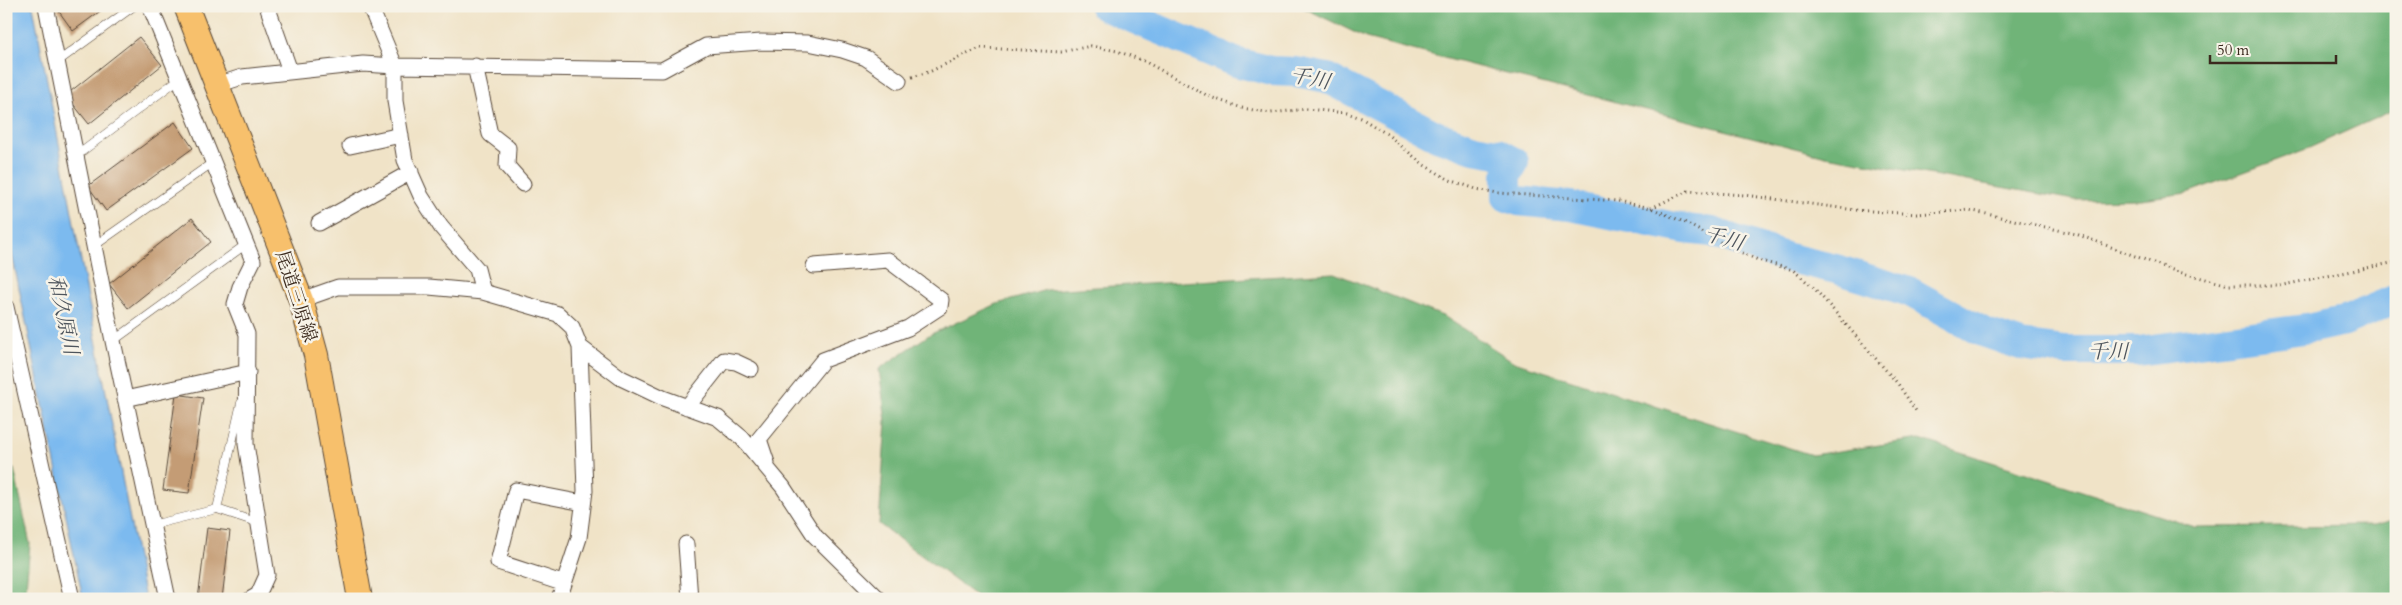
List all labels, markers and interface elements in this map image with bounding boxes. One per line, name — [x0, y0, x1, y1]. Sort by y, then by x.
scale bar — [2210, 32, 2336, 64]
text: 50 m — [2217, 40, 2249, 60]
water label: 千川 — [1288, 61, 1334, 96]
water label: 千川 — [1701, 220, 1749, 258]
street label: 尾道三原線 — [269, 247, 323, 346]
water label: 和久原川 — [42, 273, 85, 359]
water label: 千川 — [2088, 338, 2130, 365]

